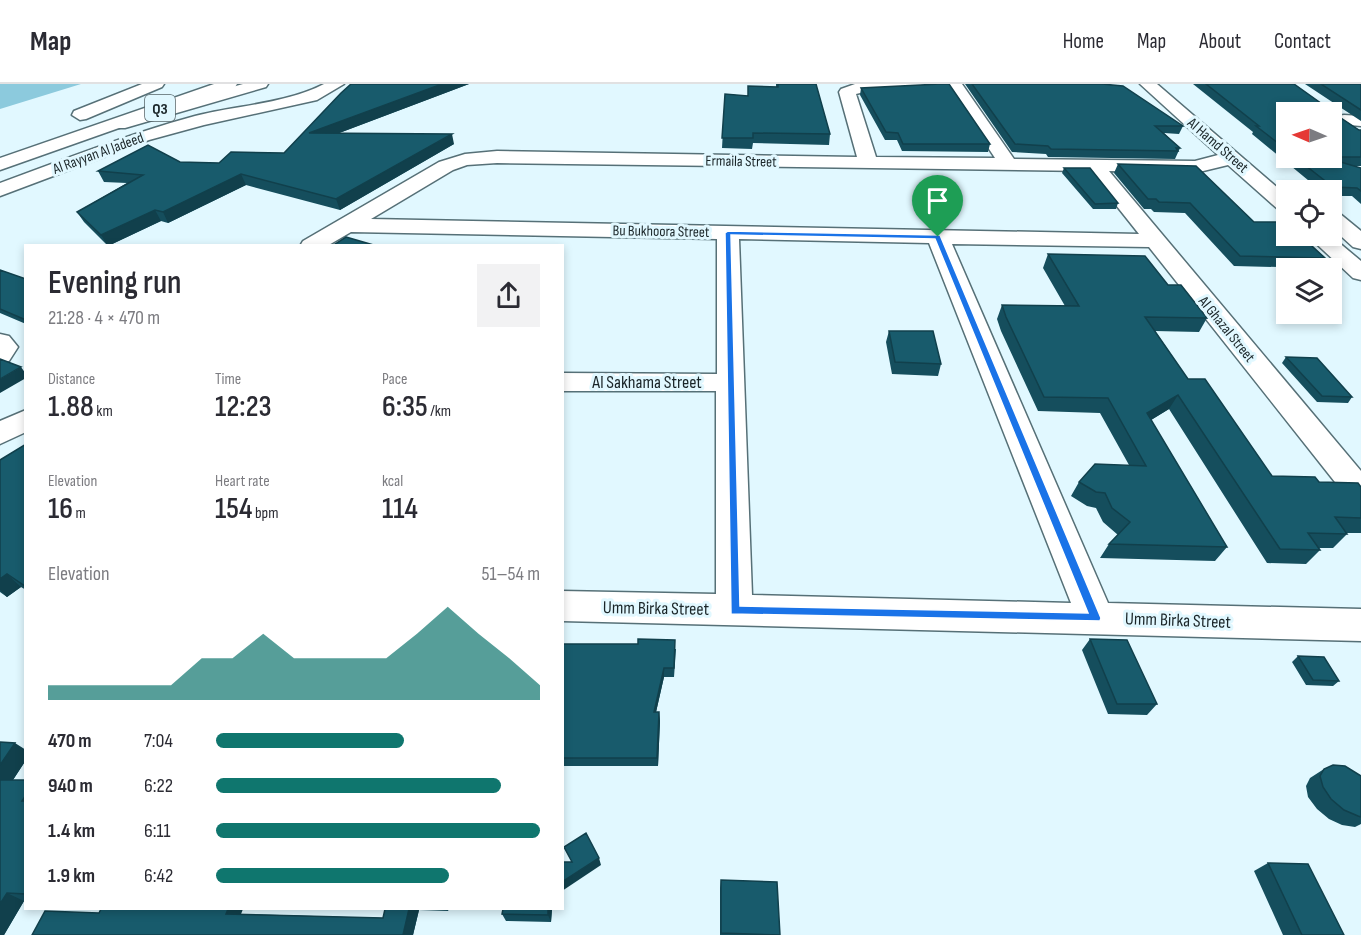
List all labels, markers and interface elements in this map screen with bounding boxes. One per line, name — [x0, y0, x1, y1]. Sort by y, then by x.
text: Map — [30, 25, 71, 58]
text: Home — [1063, 29, 1104, 54]
text: Map — [1137, 29, 1166, 54]
text: About — [1199, 29, 1241, 54]
text: Contact — [1274, 29, 1331, 54]
road number: Q3 — [145, 95, 175, 121]
north arrow — [1276, 102, 1342, 168]
map controls — [1276, 102, 1342, 324]
street label: Al Hamd Street — [1182, 113, 1253, 177]
street label: Al Rayyan Al Jadeed — [49, 128, 146, 179]
street label: Ermaila Street — [705, 151, 777, 172]
pin — [912, 175, 963, 237]
button: locate — [1276, 180, 1342, 246]
icon: arrive — [921, 184, 954, 217]
street label: Bu Bukhoora Street — [612, 221, 710, 242]
button: layers — [1276, 258, 1342, 324]
text: Evening run — [48, 263, 182, 303]
button: share — [477, 264, 540, 327]
street label: Al Ghazal Street — [1194, 292, 1259, 367]
text: 21:28 · 4 × 470 m — [48, 306, 160, 330]
text: Distance — [48, 370, 95, 389]
text: Time — [215, 370, 241, 389]
text: Pace — [382, 370, 407, 389]
street label: Al Sakhama Street — [591, 372, 702, 393]
text: 1.88 — [48, 389, 94, 425]
text: 12:23 — [215, 389, 272, 425]
text: 6:35 — [382, 389, 428, 425]
text: km — [94, 402, 113, 421]
text: /km — [428, 402, 451, 421]
text: Elevation — [48, 472, 97, 491]
text: Heart rate — [215, 472, 270, 491]
text: kcal — [382, 472, 403, 491]
text: 16 — [48, 491, 73, 527]
text: 154 — [215, 491, 252, 527]
text: 114 — [382, 491, 418, 527]
text: m — [73, 504, 86, 523]
text: bpm — [252, 504, 278, 523]
text: Elevation — [48, 562, 110, 586]
text: 51–54 m — [481, 562, 540, 586]
street label: Umm Birka Street — [603, 597, 710, 620]
street label: Umm Birka Street — [1125, 608, 1232, 633]
text: 470 m — [48, 729, 92, 753]
text: 7:04 — [144, 729, 173, 753]
text: 940 m — [48, 774, 93, 798]
text: 6:22 — [144, 774, 173, 798]
text: 1.4 km — [48, 819, 95, 843]
text: 6:11 — [144, 819, 171, 843]
text: 1.9 km — [48, 864, 95, 888]
text: 6:42 — [144, 864, 173, 888]

